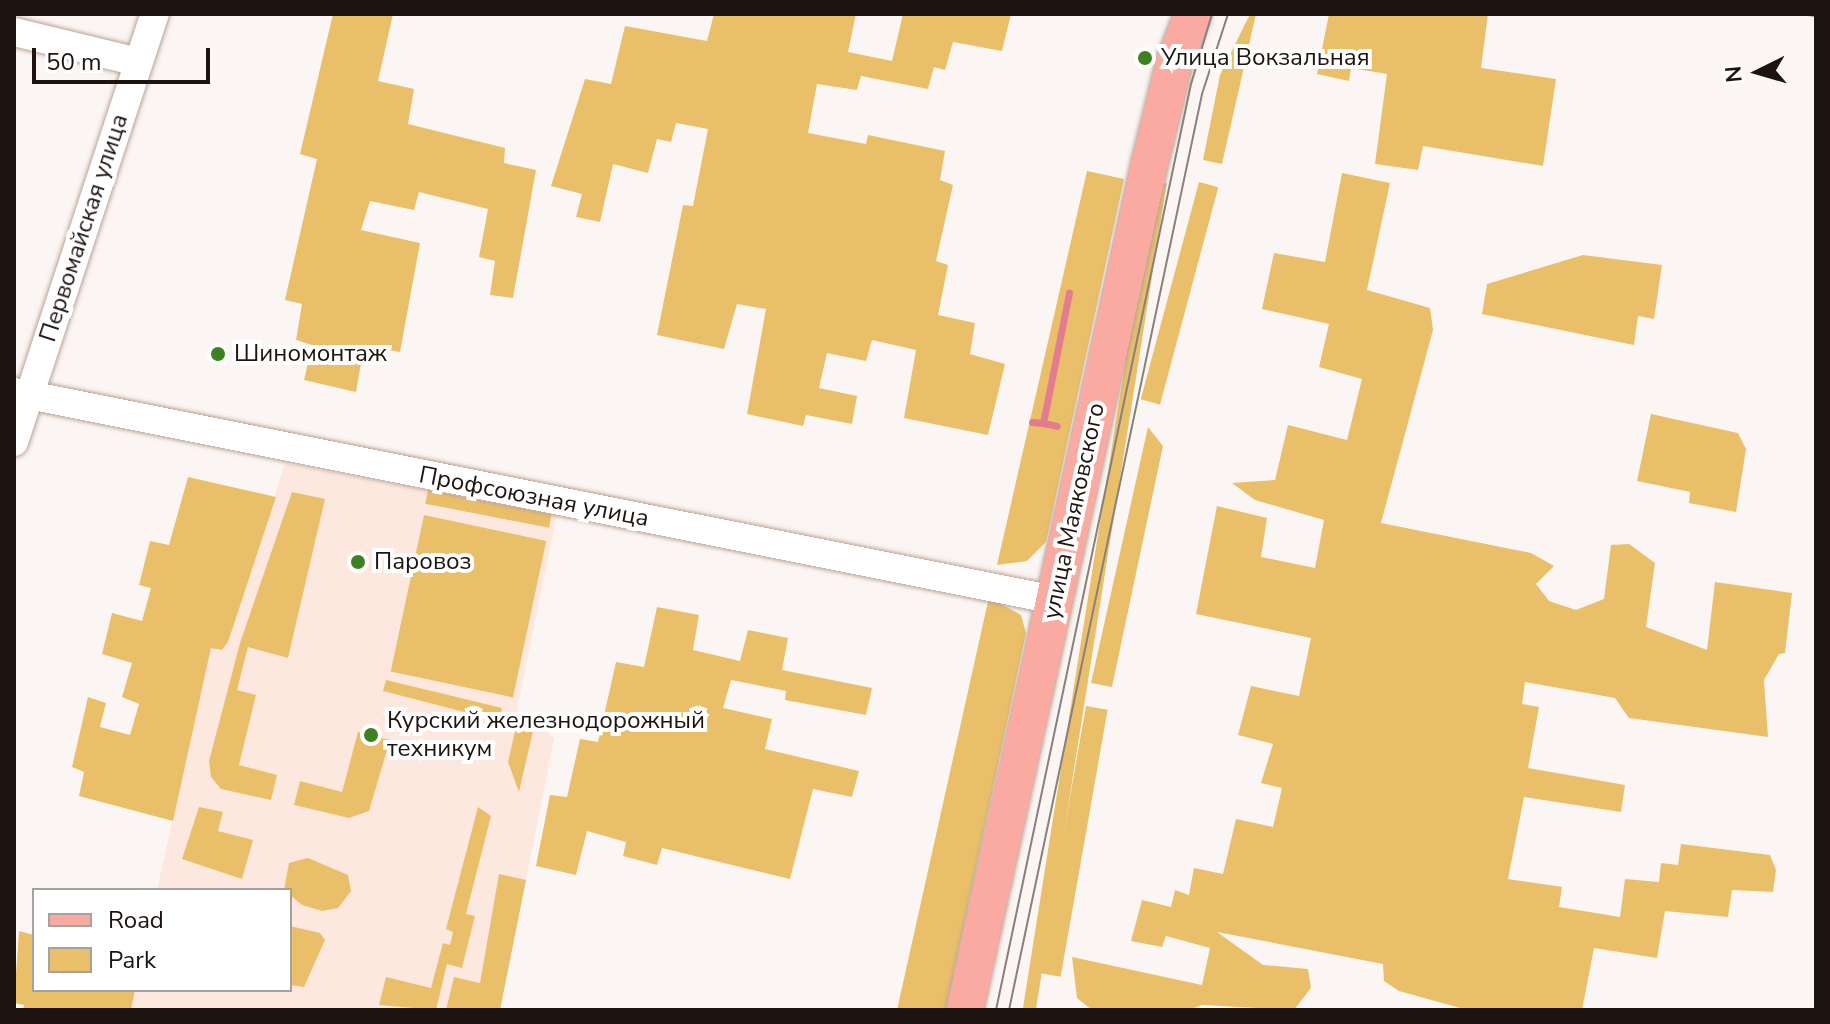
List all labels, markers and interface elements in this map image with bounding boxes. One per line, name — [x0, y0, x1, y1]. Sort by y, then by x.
scale bar — [36, 32, 214, 82]
north arrow — [1718, 32, 1798, 112]
place label: Улица Вокзальная — [1161, 44, 1370, 72]
text: 50 m — [46, 46, 102, 78]
marker: Улица Вокзальная — [1136, 49, 1154, 67]
text: N — [1718, 65, 1750, 84]
street label: Первомайская улица — [34, 110, 134, 346]
place label: Шиномонтаж — [234, 340, 387, 368]
marker: Шиномонтаж — [209, 345, 227, 363]
street label: улица Маяковского — [1037, 400, 1111, 622]
street label: Профсоюзная улица — [417, 461, 651, 533]
place label: Паровоз — [374, 548, 472, 576]
marker: Паровоз — [349, 553, 367, 571]
place label: Курский железнодорожный техникум — [387, 707, 705, 763]
marker: Курский железнодорожный техникум — [362, 726, 380, 744]
legend — [32, 888, 292, 992]
text: Road — [108, 904, 164, 936]
text: Park — [108, 944, 156, 976]

